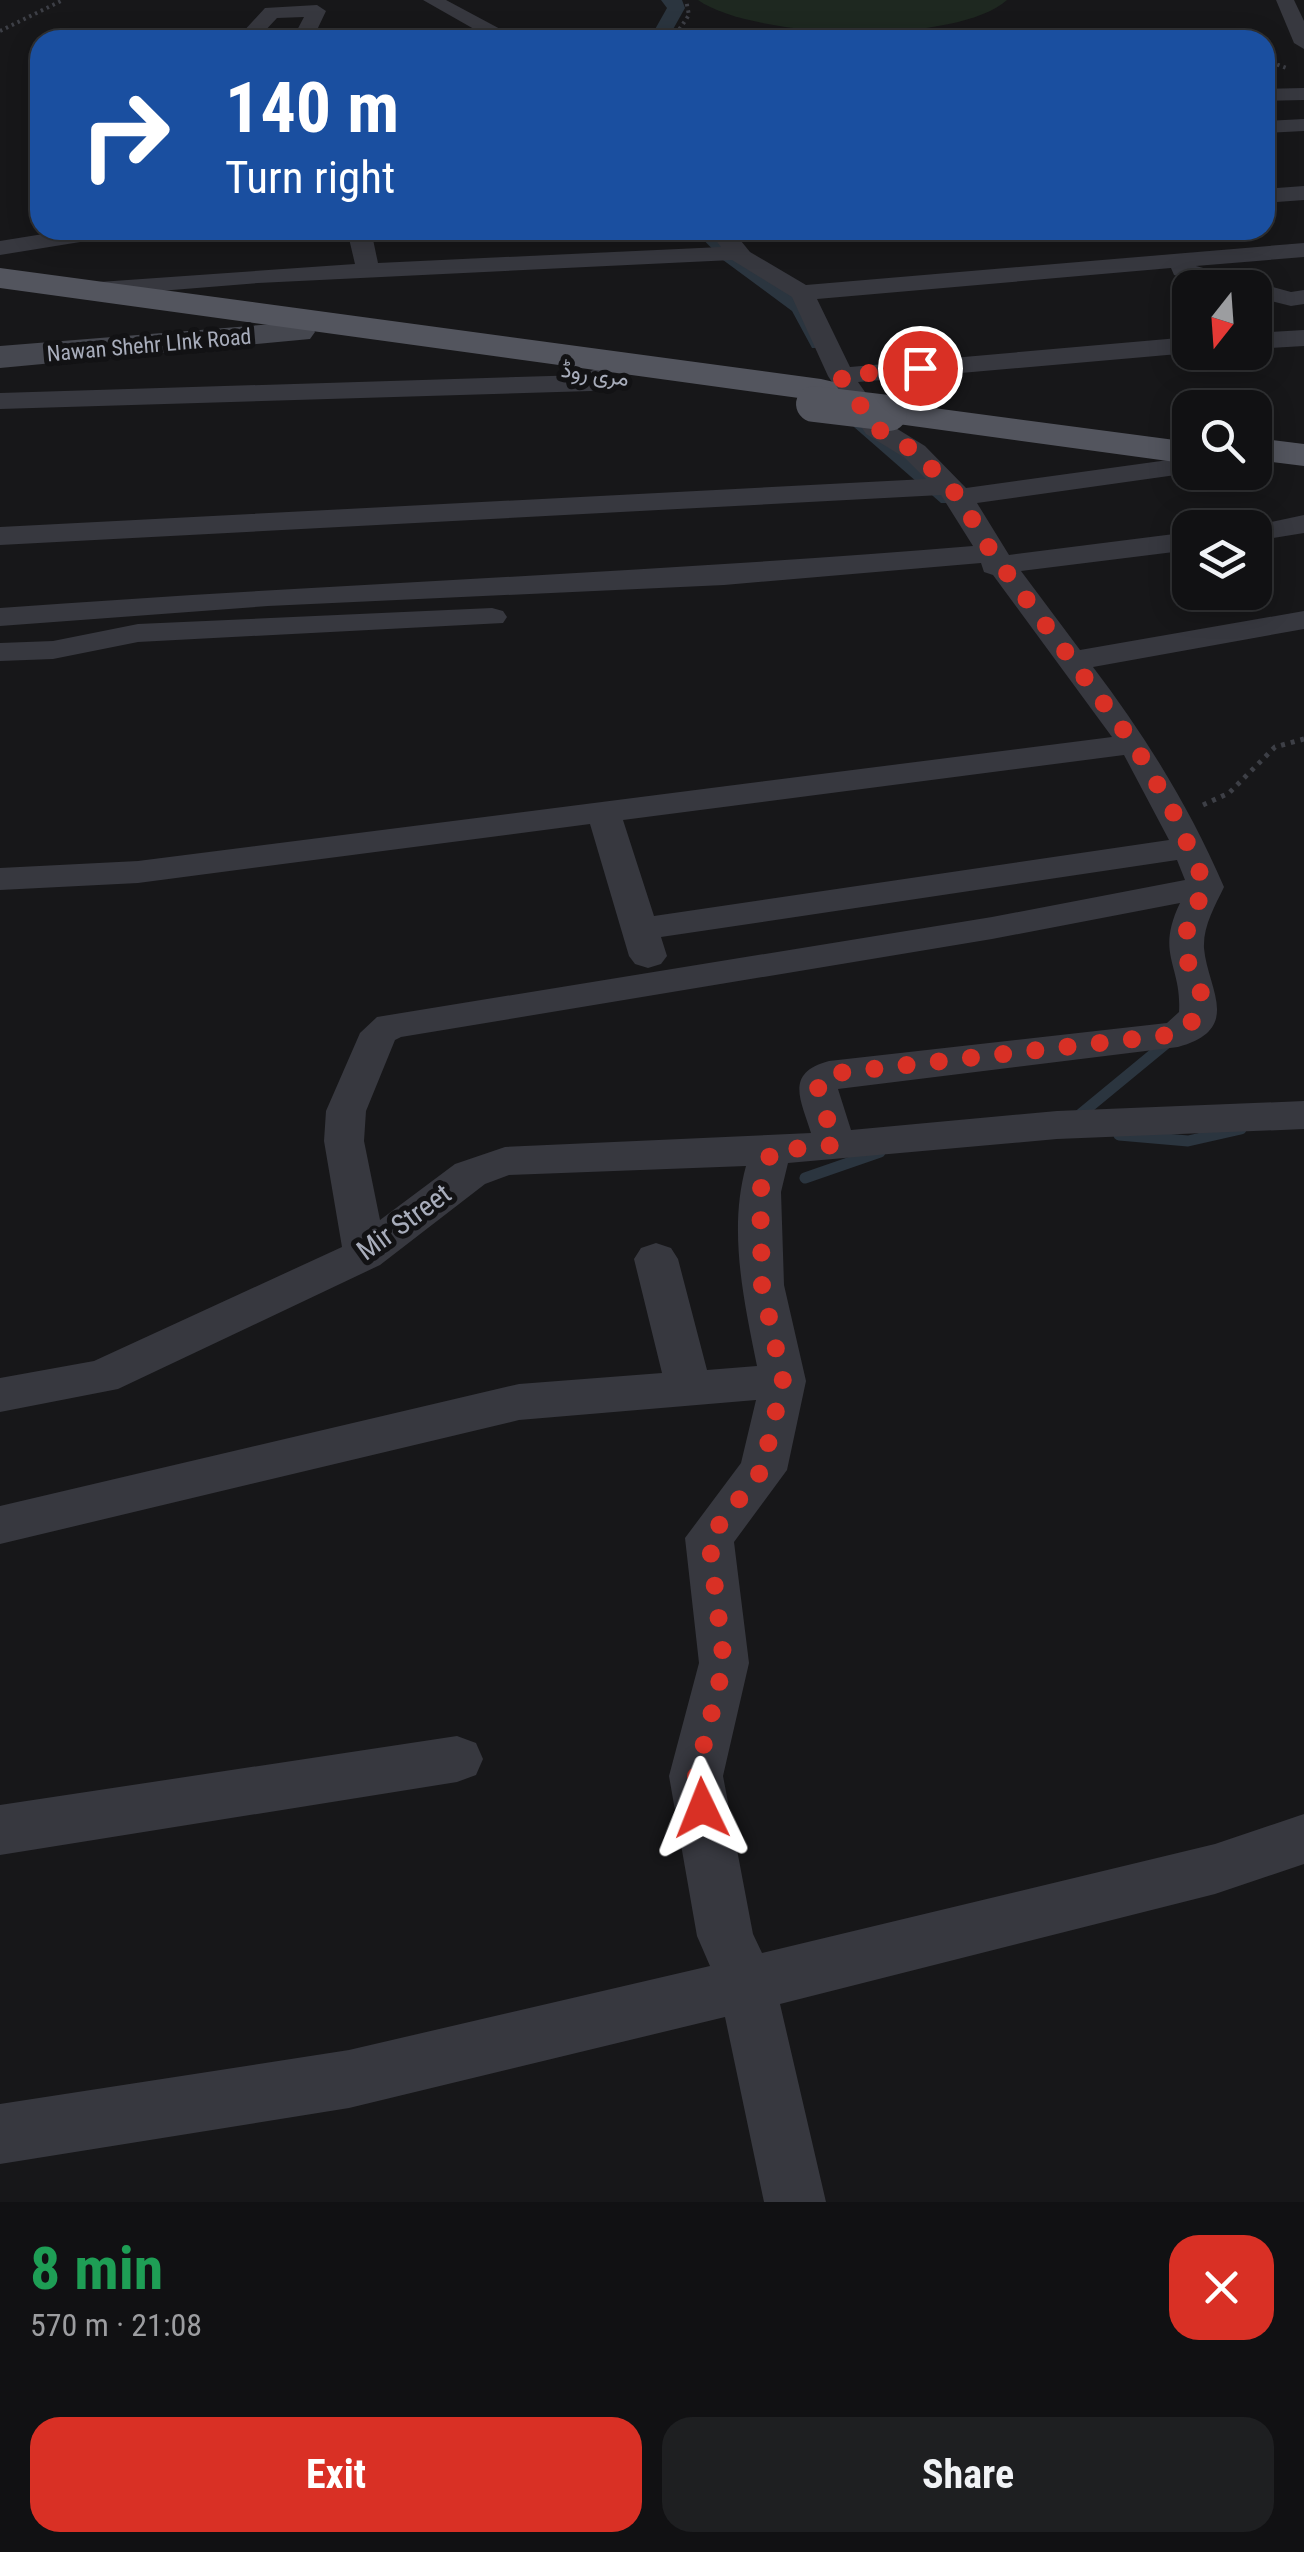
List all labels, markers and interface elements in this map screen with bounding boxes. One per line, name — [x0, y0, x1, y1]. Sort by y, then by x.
text: 140 m — [225, 67, 399, 149]
icon: right — [60, 70, 190, 200]
text: Turn right — [225, 151, 395, 204]
north arrow — [1172, 270, 1272, 370]
map controls — [1172, 270, 1272, 610]
street label: Nawan Shehr LInk Road — [46, 324, 252, 366]
pin — [878, 326, 963, 411]
icon: arrive — [893, 341, 948, 396]
street label: مری روڈ — [559, 357, 631, 392]
button: search — [1172, 390, 1272, 490]
button: layers — [1172, 510, 1272, 610]
street label: Mir Street — [351, 1177, 457, 1267]
position arrow — [650, 1756, 754, 1860]
text: 8 min — [30, 2233, 163, 2304]
button: close — [1169, 2235, 1274, 2340]
text: 570 m · 21:08 — [30, 2306, 202, 2344]
button: Exit — [30, 2417, 642, 2532]
button: Share — [662, 2417, 1274, 2532]

